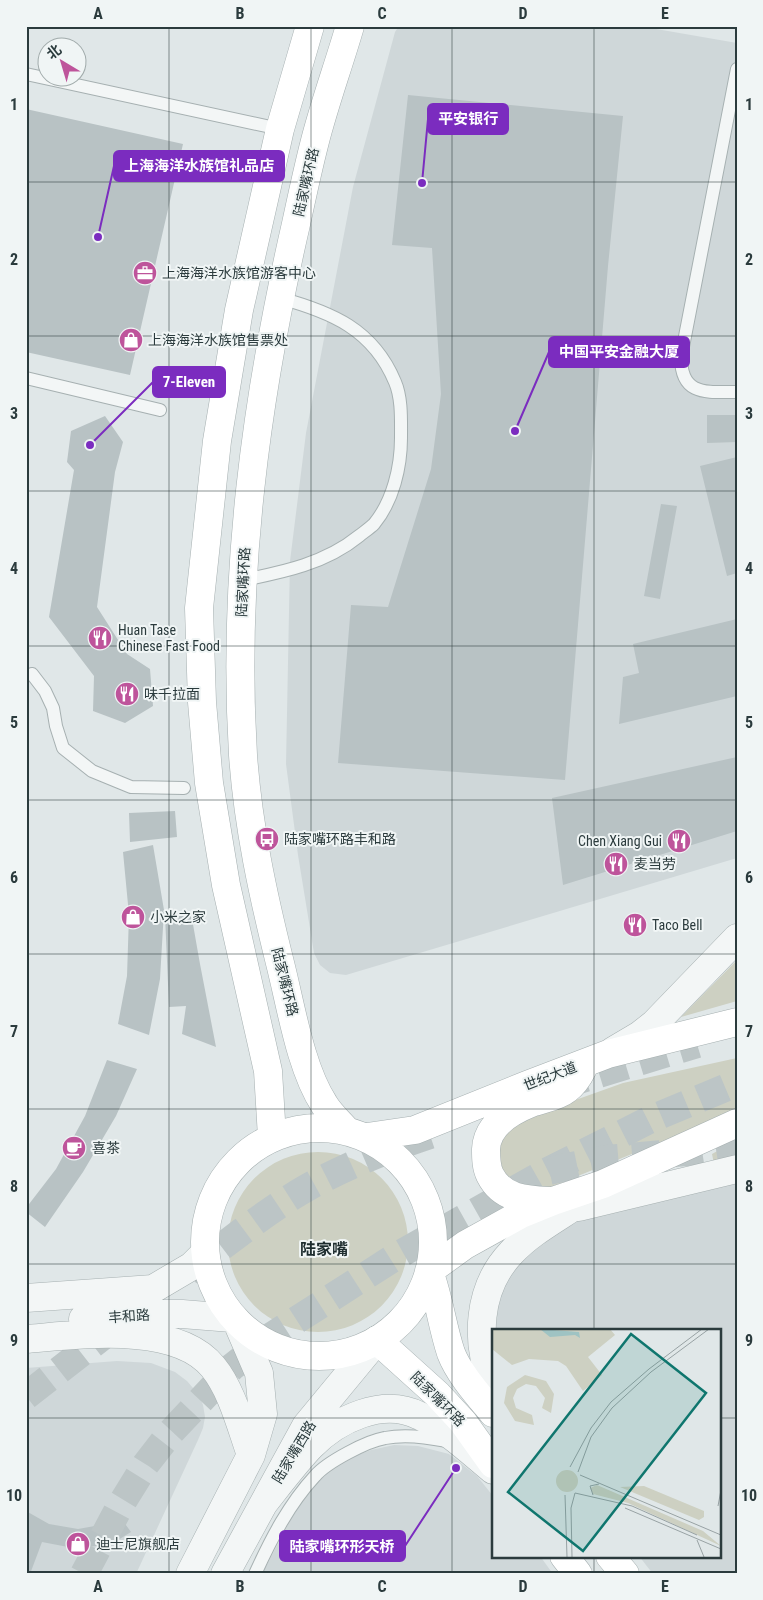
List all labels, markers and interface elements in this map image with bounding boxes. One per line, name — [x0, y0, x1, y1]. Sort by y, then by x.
text: A — [93, 4, 103, 23]
text: B — [236, 4, 245, 23]
text: C — [377, 4, 387, 23]
text: D — [518, 4, 528, 23]
text: E — [661, 4, 669, 23]
north arrow — [38, 38, 88, 88]
text: 北 — [44, 41, 64, 62]
text: 1 — [10, 95, 18, 114]
text: 1 — [745, 95, 753, 114]
callout: 平安银行 — [428, 104, 508, 134]
text: 平安银行 — [438, 110, 498, 128]
street label: 陆家嘴环路 — [290, 146, 322, 218]
callout: 上海海洋水族馆礼品店 — [114, 151, 284, 181]
text: 上海海洋水族馆礼品店 — [124, 157, 274, 175]
text: 2 — [10, 250, 18, 269]
text: 2 — [745, 250, 753, 269]
office icon: 上海海洋水族馆游客中心 — [132, 260, 158, 286]
place label: 上海海洋水族馆游客中心 — [162, 265, 316, 281]
shop icon: 上海海洋水族馆售票处 — [118, 327, 144, 353]
place label: 上海海洋水族馆售票处 — [148, 332, 288, 348]
callout: 中国平安金融大厦 — [549, 337, 689, 367]
text: 中国平安金融大厦 — [559, 343, 679, 361]
callout: 7-Eleven — [153, 367, 225, 397]
text: 7-Eleven — [163, 373, 215, 391]
text: 3 — [10, 404, 18, 423]
text: 3 — [745, 404, 753, 423]
street label: 陆家嘴环路 — [233, 547, 253, 617]
text: 4 — [10, 559, 18, 578]
text: 4 — [745, 559, 753, 578]
place label: Huan Tase Chinese Fast Food — [118, 622, 220, 654]
restaurant icon: Huan Tase Chinese Fast Food — [87, 625, 113, 651]
restaurant icon: 味千拉面 — [114, 681, 140, 707]
place label: 味千拉面 — [144, 686, 200, 702]
text: 5 — [10, 713, 18, 732]
text: 5 — [745, 713, 753, 732]
bus stop icon: 陆家嘴环路丰和路 — [254, 826, 280, 852]
restaurant icon: Chen Xiang Gui — [666, 828, 692, 854]
place label: 陆家嘴环路丰和路 — [284, 831, 396, 847]
place label: Chen Xiang Gui — [578, 833, 662, 849]
restaurant icon: 麦当劳 — [603, 851, 629, 877]
place label: 麦当劳 — [634, 856, 676, 872]
text: 6 — [10, 868, 18, 887]
text: 6 — [745, 868, 753, 887]
shop icon: 小米之家 — [120, 904, 146, 930]
place label: 小米之家 — [150, 909, 206, 925]
restaurant icon: Taco Bell — [622, 912, 648, 938]
place label: Taco Bell — [652, 917, 703, 933]
street label: 陆家嘴环路 — [269, 946, 301, 1018]
text: 7 — [10, 1022, 18, 1041]
text: 7 — [745, 1022, 753, 1041]
street label: 世纪大道 — [521, 1058, 579, 1094]
cafe icon: 喜茶 — [61, 1135, 87, 1161]
place label: 喜茶 — [92, 1140, 120, 1156]
text: 8 — [10, 1177, 18, 1196]
text: 8 — [745, 1177, 753, 1196]
district label: 陆家嘴 — [300, 1240, 348, 1259]
street label: 丰和路 — [107, 1307, 151, 1325]
inset map — [492, 1329, 720, 1558]
text: 9 — [10, 1331, 18, 1350]
text: 9 — [745, 1331, 753, 1350]
street label: 陆家嘴环路 — [408, 1369, 468, 1429]
street label: 陆家嘴西路 — [269, 1418, 319, 1486]
text: 10 — [6, 1486, 22, 1505]
text: 10 — [741, 1486, 757, 1505]
shop icon: 迪士尼旗舰店 — [65, 1531, 91, 1557]
callout: 陆家嘴环形天桥 — [280, 1531, 405, 1561]
place label: 迪士尼旗舰店 — [96, 1536, 180, 1552]
text: 陆家嘴环形天桥 — [289, 1538, 395, 1556]
text: A — [93, 1577, 103, 1596]
text: B — [236, 1577, 245, 1596]
text: C — [377, 1577, 387, 1596]
text: D — [518, 1577, 528, 1596]
text: E — [661, 1577, 669, 1596]

